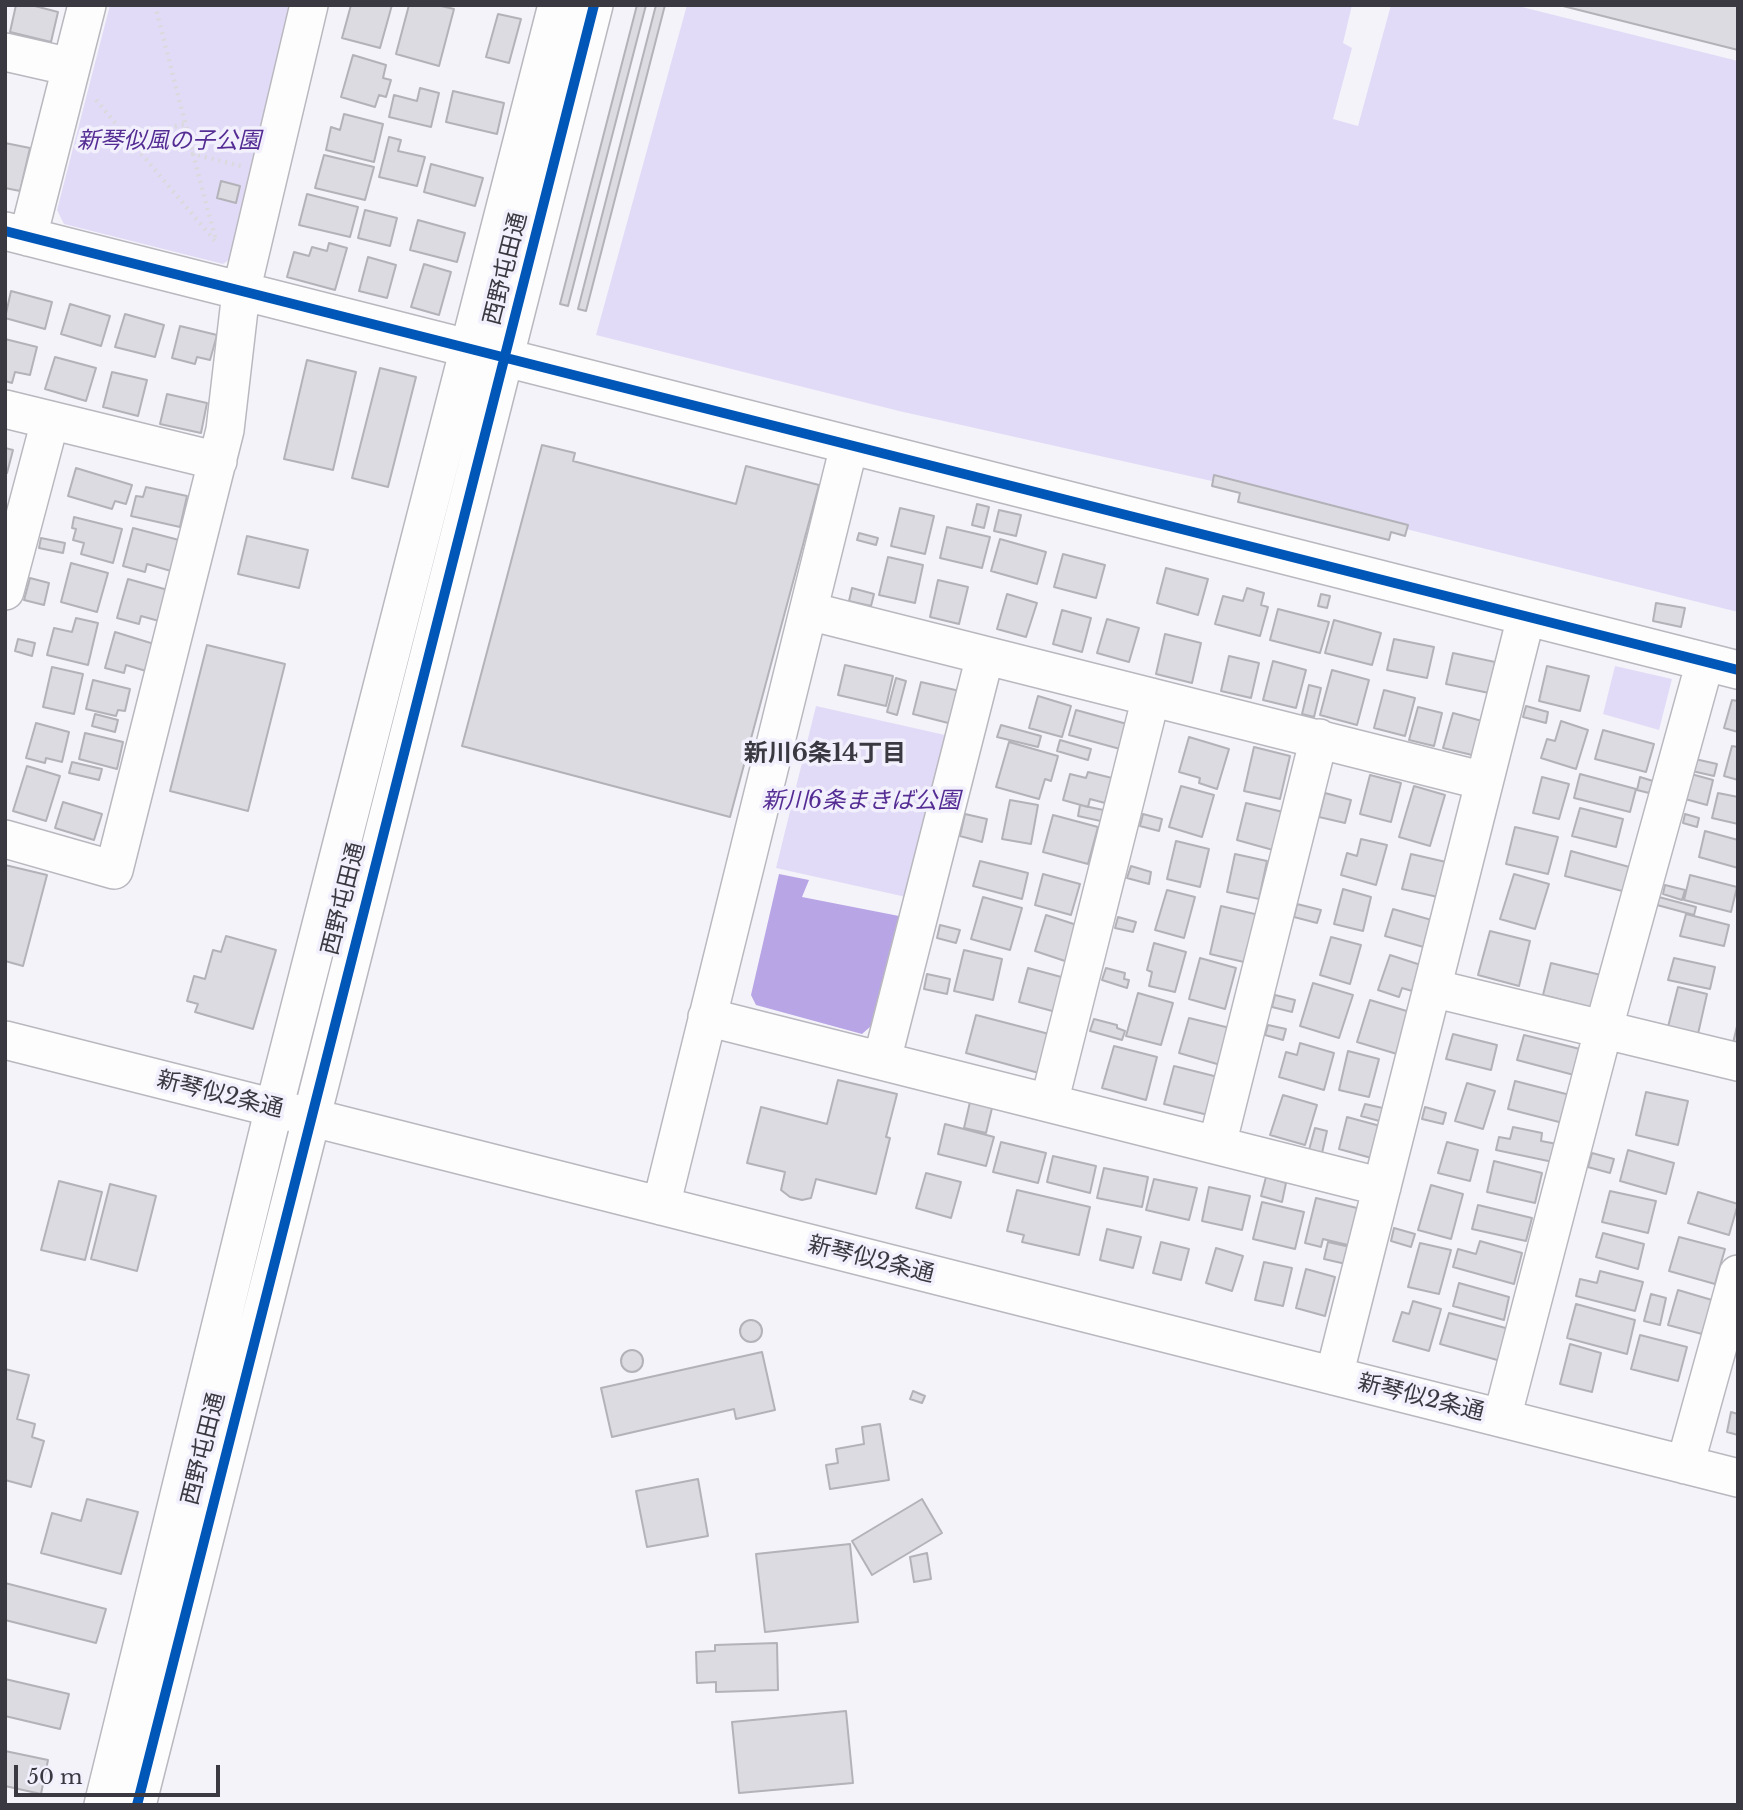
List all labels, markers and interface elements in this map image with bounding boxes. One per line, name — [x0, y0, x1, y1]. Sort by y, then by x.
park label: 新琴似風の子公園 — [77, 128, 261, 156]
street label: 西野屯田通 — [479, 210, 533, 328]
district label: 新川6条14丁目 — [744, 740, 906, 768]
park label: 新川6条まきば公園 — [762, 788, 960, 816]
street label: 西野屯田通 — [317, 840, 371, 958]
street label: 新琴似2条通 — [154, 1066, 286, 1124]
street label: 新琴似2条通 — [805, 1231, 937, 1289]
street label: 新琴似2条通 — [1355, 1369, 1487, 1427]
street label: 西野屯田通 — [177, 1390, 231, 1508]
scale bar — [18, 1750, 224, 1794]
text: 50 m — [27, 1764, 82, 1790]

